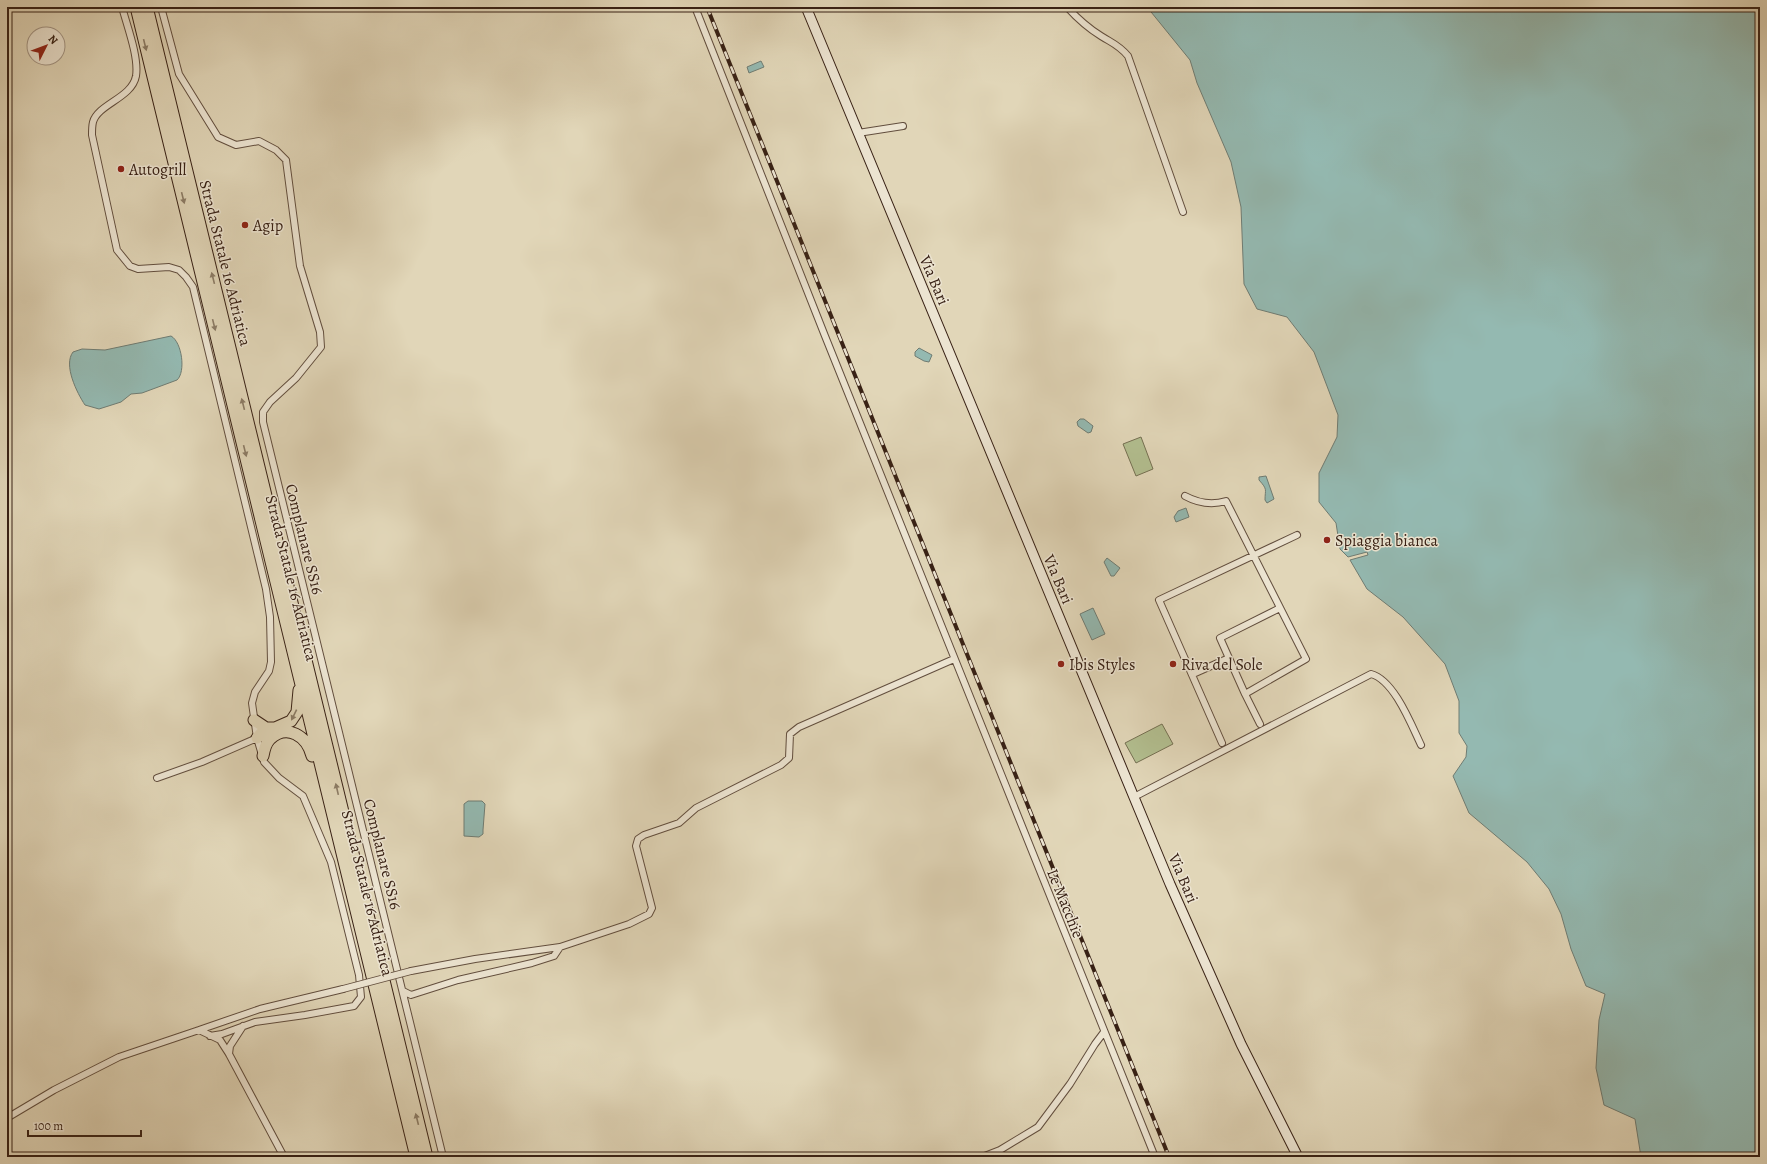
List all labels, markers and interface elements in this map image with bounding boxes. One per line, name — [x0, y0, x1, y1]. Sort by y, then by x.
north arrow — [26, 26, 66, 66]
text: N — [45, 32, 61, 48]
one-way arrow — [142, 39, 148, 51]
place label: Autogrill — [128, 159, 186, 181]
marker: Autogrill — [116, 164, 126, 174]
street label: Strada Statale 16 Adriatica — [194, 178, 256, 349]
one-way arrow — [180, 192, 186, 204]
place label: Agip — [252, 215, 283, 237]
marker: Agip — [240, 220, 250, 230]
street label: Via Bari — [913, 251, 954, 309]
one-way arrow — [209, 271, 215, 284]
one-way arrow — [211, 319, 217, 331]
one-way arrow — [240, 398, 246, 410]
one-way arrow — [242, 445, 248, 457]
street label: Complanare SS16 — [280, 482, 328, 597]
street label: Strada Statale 16 Adriatica — [260, 493, 322, 664]
place label: Spiaggia bianca — [1335, 530, 1439, 552]
marker: Spiaggia bianca — [1322, 535, 1332, 545]
street label: Via Bari — [1037, 550, 1078, 608]
place label: Ibis Styles — [1069, 654, 1135, 676]
place label: Riva del Sole — [1181, 654, 1263, 676]
marker: Ibis Styles — [1056, 659, 1066, 669]
marker: Riva del Sole — [1168, 659, 1178, 669]
one-way arrow — [291, 709, 297, 721]
one-way arrow — [334, 782, 340, 795]
street label: Complanare SS16 — [358, 797, 406, 912]
street label: Strada Statale 16 Adriatica — [336, 808, 398, 979]
street label: Via Bari — [1162, 849, 1203, 907]
street label: Le Macchie — [1041, 865, 1089, 941]
scale bar — [28, 1112, 141, 1138]
one-way arrow — [414, 1113, 420, 1125]
text: 100 m — [34, 1118, 63, 1134]

